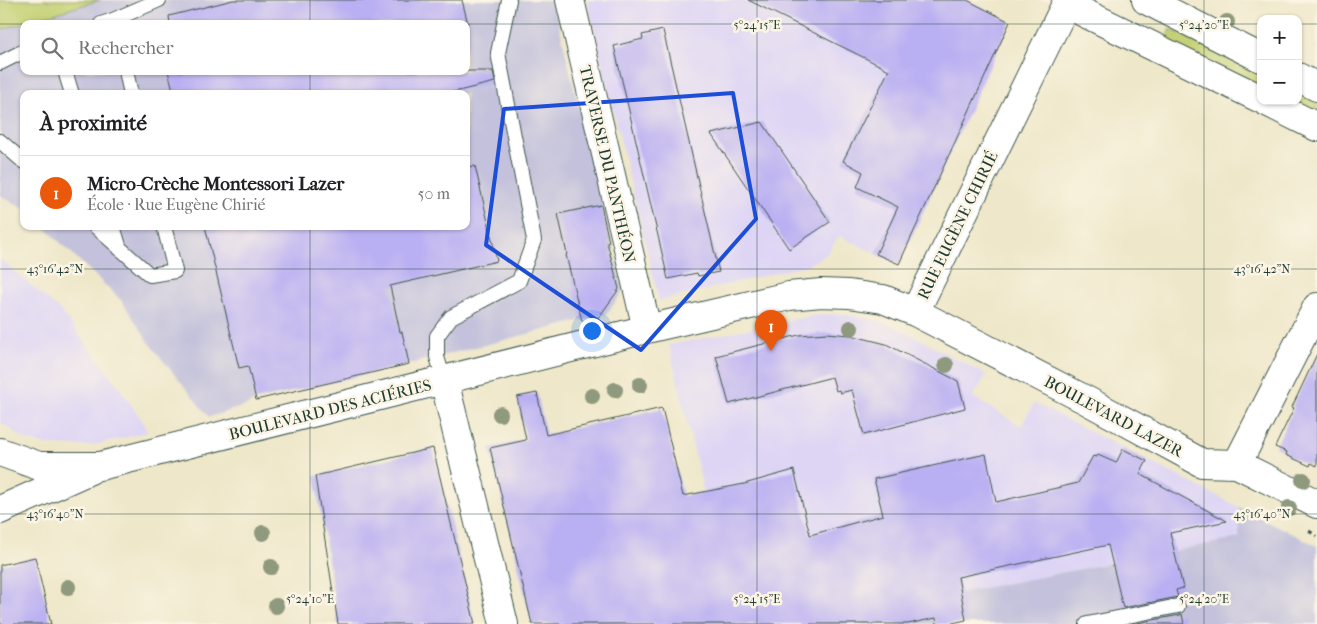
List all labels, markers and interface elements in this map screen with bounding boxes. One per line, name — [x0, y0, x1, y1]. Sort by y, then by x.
map controls — [1257, 15, 1302, 105]
button: + — [1257, 15, 1302, 60]
text: 5°24'15"E — [734, 18, 780, 32]
text: 5°24'20"E — [1179, 18, 1229, 32]
search box — [20, 20, 470, 75]
icon: search — [38, 34, 66, 62]
text: Rechercher — [78, 37, 174, 59]
button: − — [1257, 60, 1302, 105]
street label: TRAVERSE DU PANTHÉON — [575, 63, 641, 265]
text: À proximité — [40, 111, 147, 135]
street label: RUE EUGÈNE CHIRIÉ — [912, 147, 1002, 302]
text: Micro-Crèche Montessori Lazer — [87, 173, 344, 195]
text: 1 — [53, 184, 59, 203]
text: 50 m — [418, 184, 450, 203]
text: École · Rue Eugène Chirié — [87, 195, 265, 214]
text: 43°16'42"N — [27, 262, 83, 276]
text: 43°16'42"N — [1234, 262, 1290, 276]
pin: 1 — [755, 310, 787, 351]
your location — [579, 318, 605, 344]
street label: BOULEVARD LAZER — [1041, 372, 1188, 462]
street label: BOULEVARD DES ACIÉRIES — [227, 374, 433, 444]
text: 43°16'40"N — [26, 507, 84, 521]
text: 43°16'40"N — [1233, 507, 1291, 521]
text: 5°24'10"E — [286, 592, 334, 606]
text: 5°24'15"E — [734, 592, 780, 606]
text: 5°24'20"E — [1179, 592, 1229, 606]

